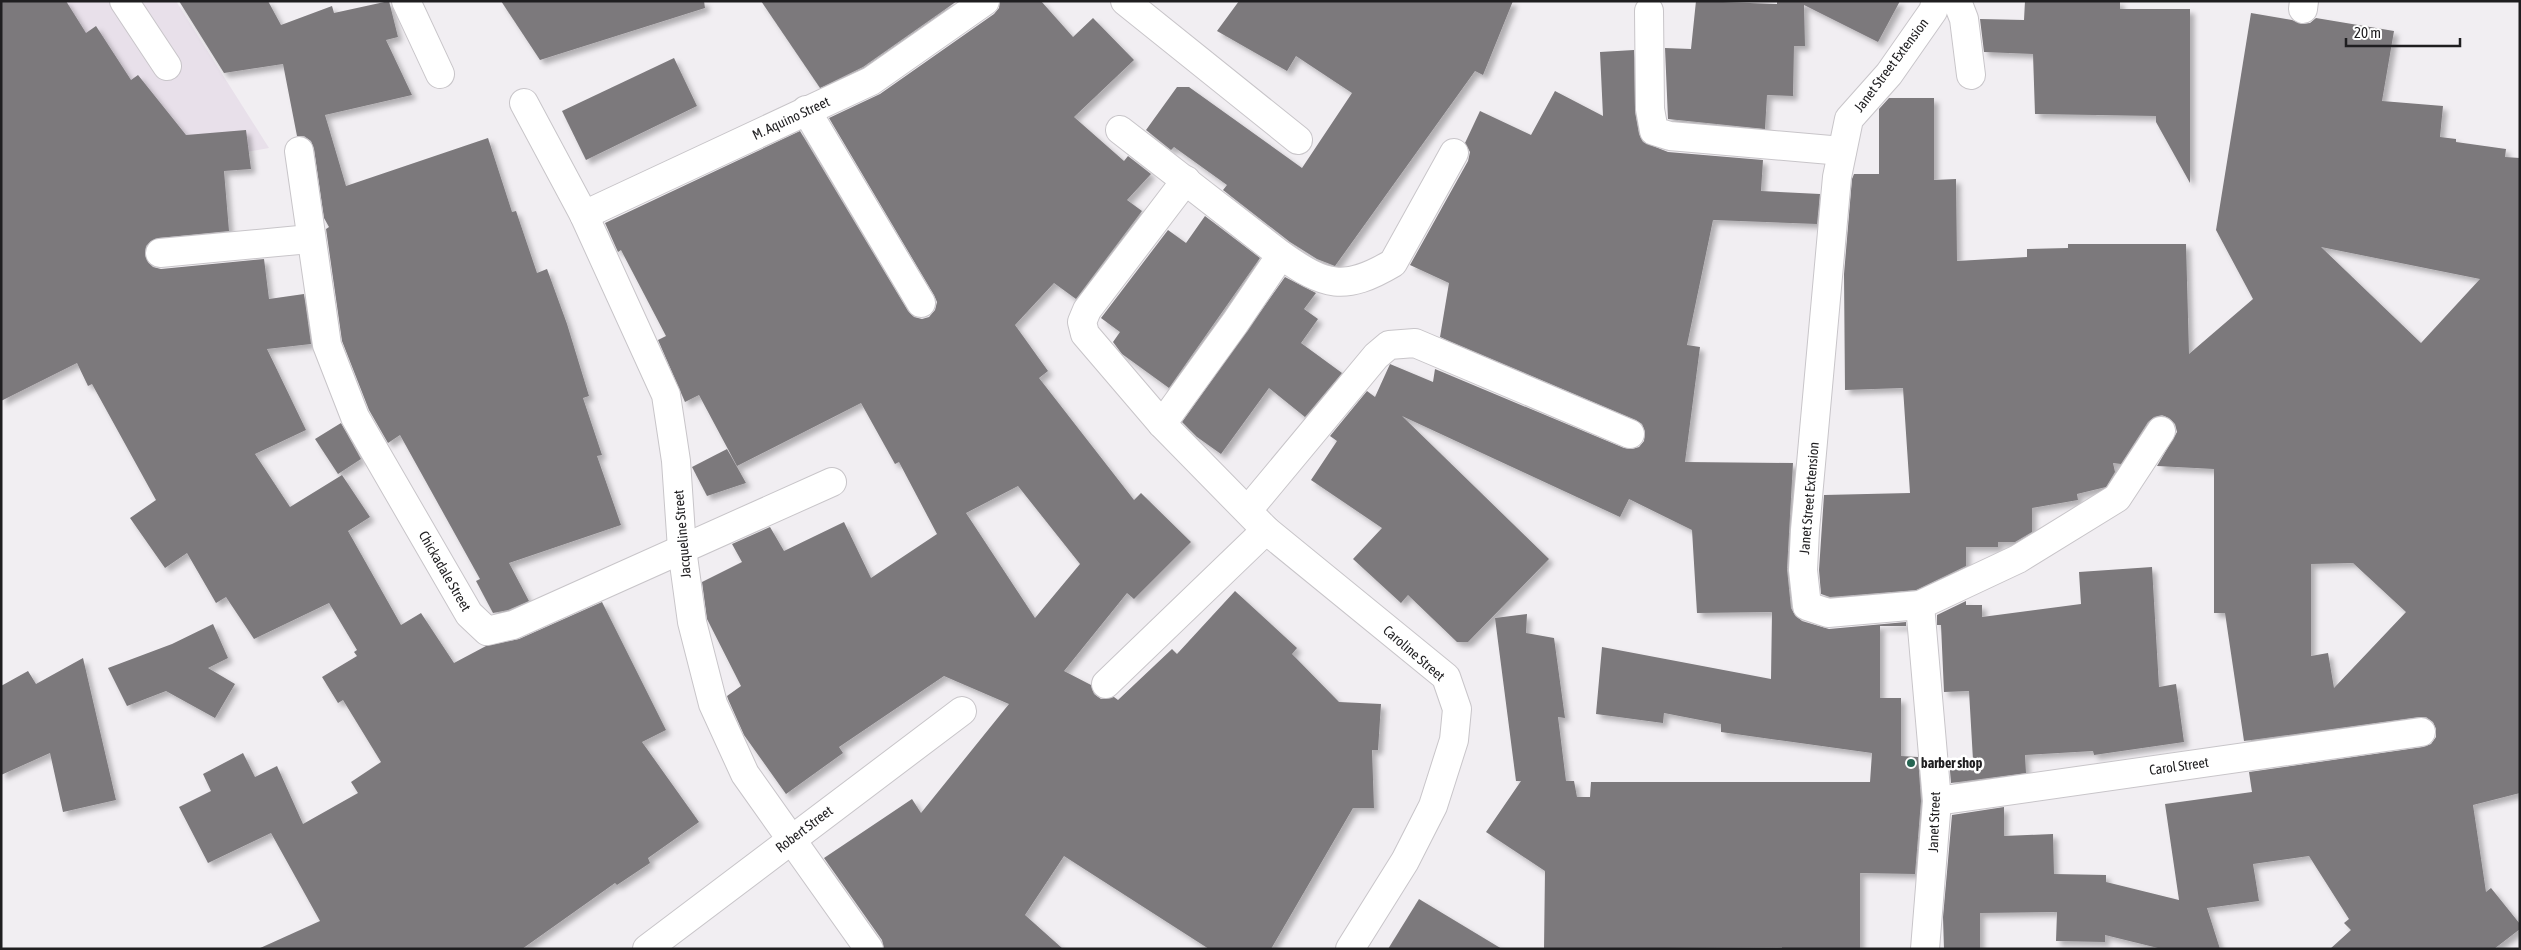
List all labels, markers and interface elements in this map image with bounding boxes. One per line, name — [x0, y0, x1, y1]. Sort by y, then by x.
street label: Janet Street Extension — [1851, 15, 1931, 115]
scale bar — [2346, 15, 2460, 47]
text: 20 m — [2354, 24, 2381, 41]
street label: M. Aquino Street — [750, 93, 832, 143]
street label: Janet Street Extension — [1796, 441, 1822, 555]
street label: Jacqueline Street — [670, 489, 694, 579]
street label: Chickadale Street — [416, 528, 474, 614]
street label: Caroline Street — [1380, 622, 1448, 684]
street label: Carol Street — [2148, 754, 2210, 778]
place label: barber shop — [1921, 755, 1983, 771]
marker: barber shop — [1905, 757, 1917, 769]
street label: Janet Street — [1925, 791, 1943, 853]
street label: Robert Street — [772, 802, 836, 856]

